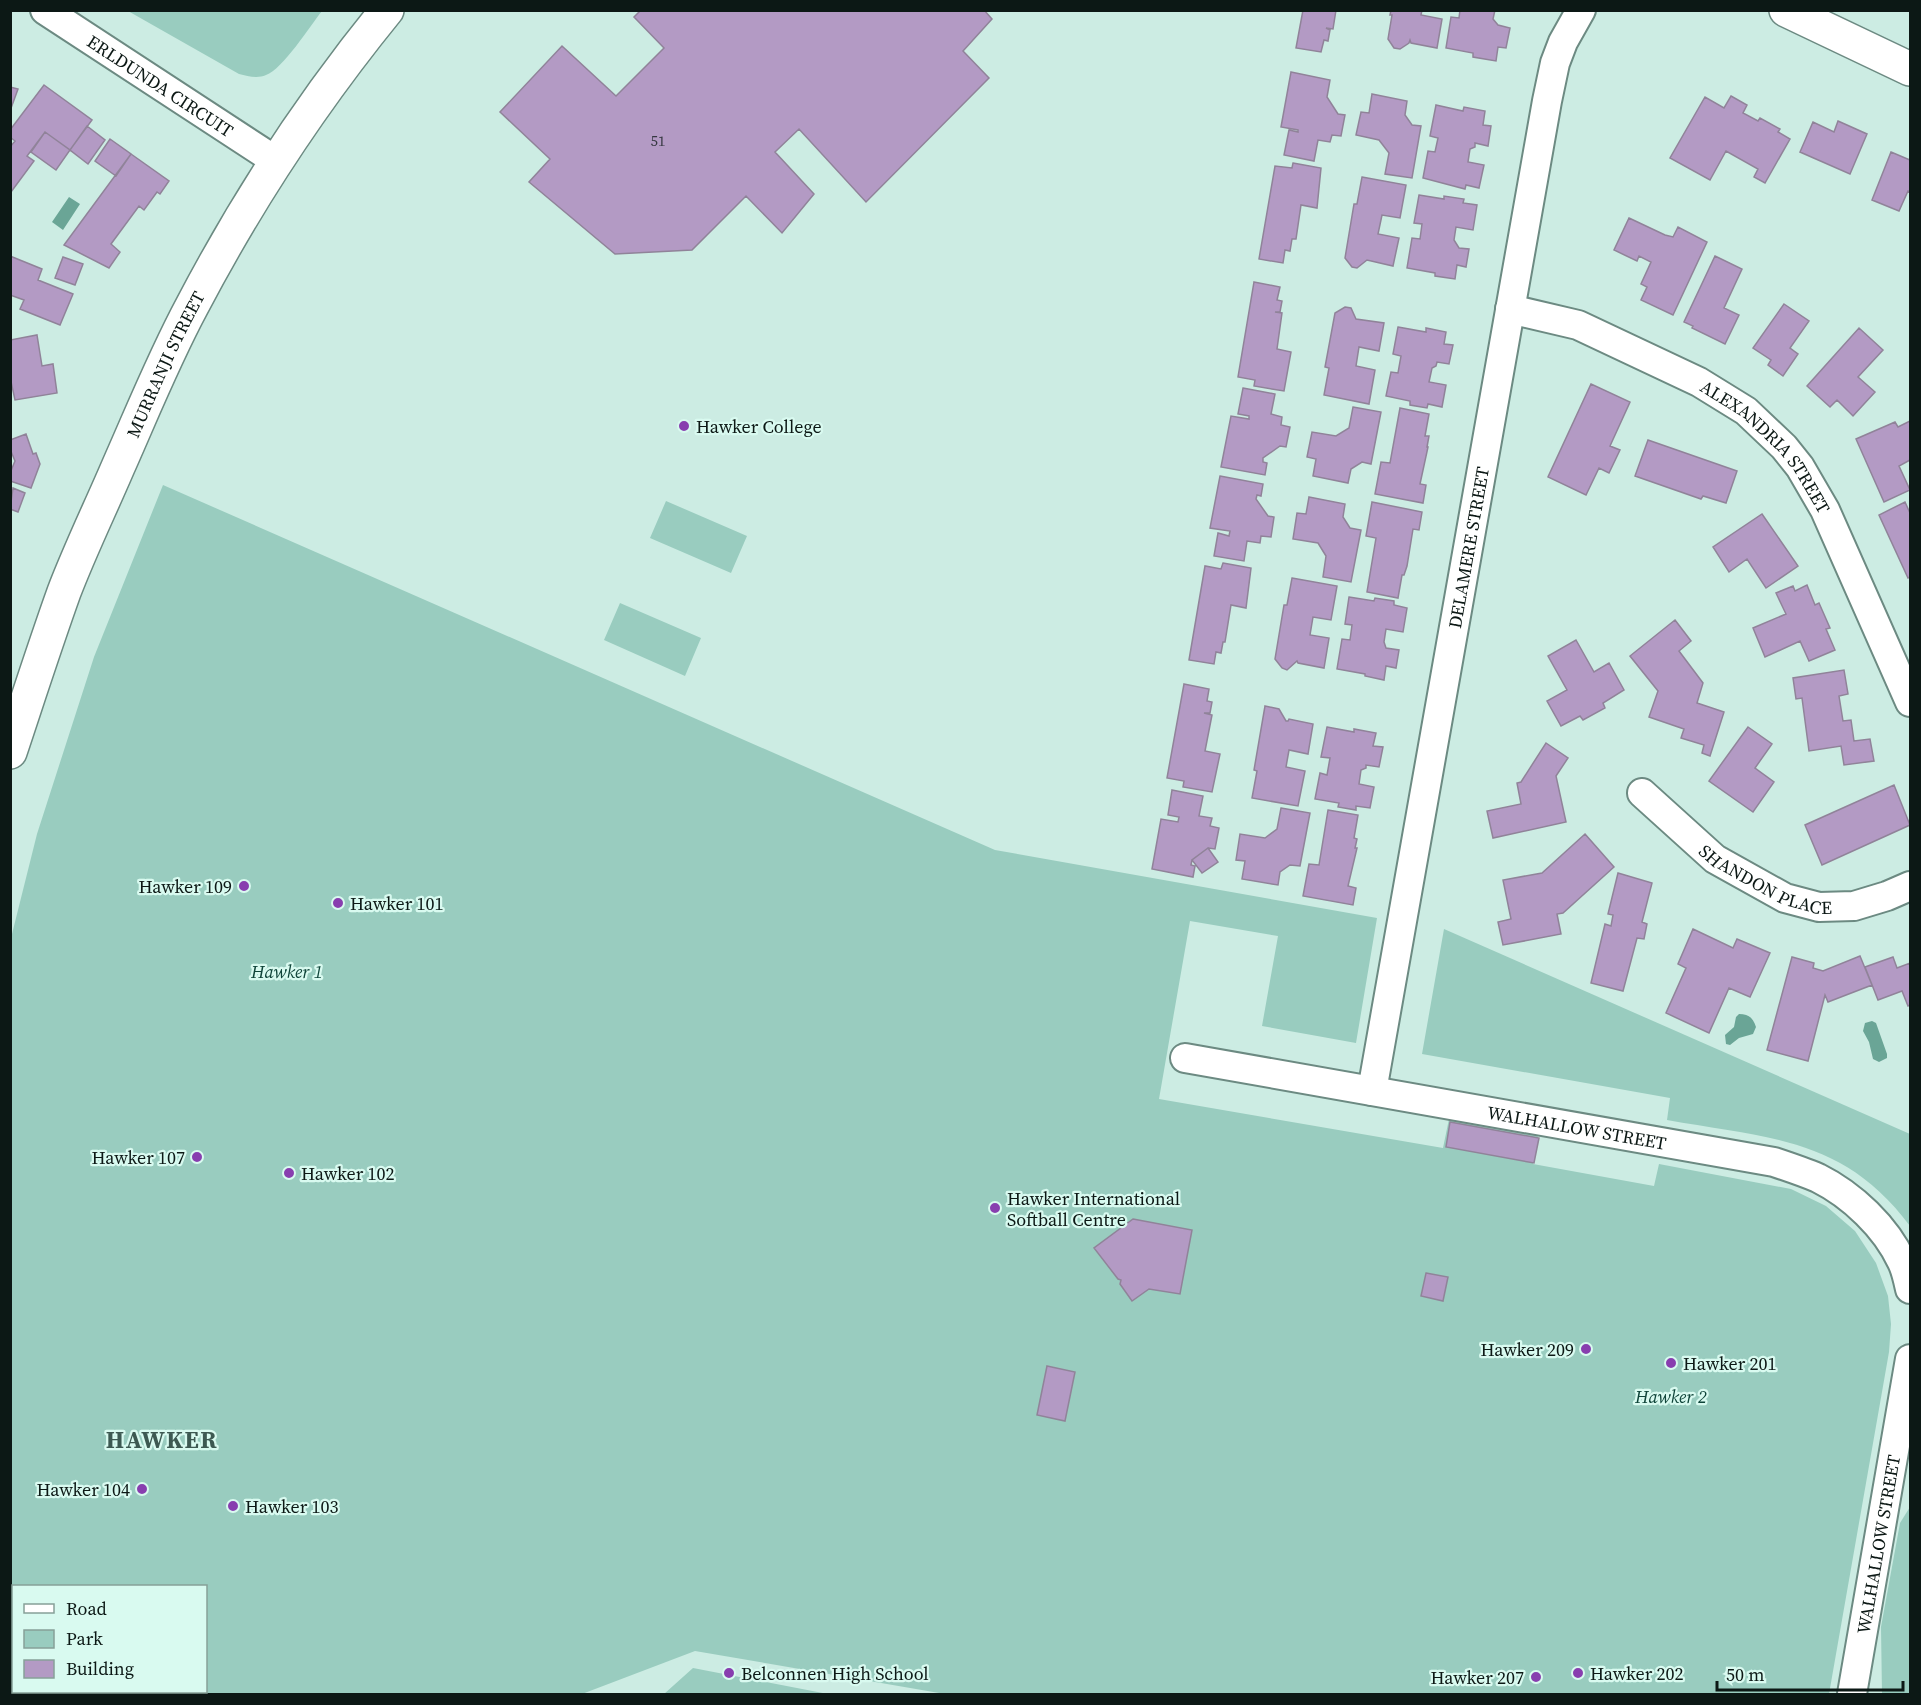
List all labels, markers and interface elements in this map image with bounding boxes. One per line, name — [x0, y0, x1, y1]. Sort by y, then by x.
street label: ERLDUNDA CIRCUIT — [82, 29, 239, 143]
house number: 51 — [650, 130, 666, 151]
street label: MURRANJI STREET — [120, 286, 210, 442]
street label: ALEXANDRIA STREET — [1696, 374, 1837, 518]
place label: Hawker College — [696, 414, 822, 439]
marker: Hawker College — [677, 419, 691, 433]
street label: DELAMERE STREET — [1442, 465, 1495, 630]
street label: SHANDON PLACE — [1694, 838, 1833, 920]
place label: Hawker 109 — [139, 874, 232, 899]
marker: Hawker 109 — [237, 879, 251, 893]
place label: Hawker 101 — [350, 891, 444, 916]
marker: Hawker 101 — [331, 896, 345, 910]
park label: Hawker 1 — [250, 959, 323, 984]
street label: WALHALLOW STREET — [1485, 1099, 1669, 1155]
place label: Hawker 107 — [92, 1145, 185, 1170]
marker: Hawker 107 — [190, 1150, 204, 1164]
place label: Hawker 102 — [301, 1161, 395, 1186]
marker: Hawker 102 — [282, 1166, 296, 1180]
place label: Hawker International Softball Centre — [1007, 1186, 1180, 1232]
marker: Hawker International Softball Centre — [988, 1201, 1002, 1215]
place label: Hawker 209 — [1481, 1337, 1574, 1362]
marker: Hawker 209 — [1579, 1342, 1593, 1356]
place label: Hawker 201 — [1683, 1351, 1777, 1376]
marker: Hawker 201 — [1664, 1356, 1678, 1370]
park label: Hawker 2 — [1634, 1384, 1707, 1409]
district label: HAWKER — [106, 1423, 218, 1456]
street label: WALHALLOW STREET — [1850, 1453, 1906, 1636]
place label: Hawker 104 — [37, 1477, 130, 1502]
marker: Hawker 104 — [135, 1482, 149, 1496]
place label: Hawker 103 — [245, 1494, 339, 1519]
marker: Hawker 103 — [226, 1499, 240, 1513]
legend — [12, 1585, 207, 1693]
text: Road — [66, 1596, 107, 1621]
text: Park — [66, 1626, 103, 1651]
scale bar — [1717, 1654, 1903, 1692]
text: Building — [66, 1656, 134, 1681]
place label: Belconnen High School — [741, 1661, 929, 1686]
place label: Hawker 202 — [1590, 1661, 1684, 1686]
text: 50 m — [1726, 1662, 1764, 1687]
place label: Hawker 207 — [1431, 1665, 1524, 1690]
marker: Belconnen High School — [722, 1666, 736, 1680]
marker: Hawker 202 — [1571, 1666, 1585, 1680]
marker: Hawker 207 — [1529, 1670, 1543, 1684]

